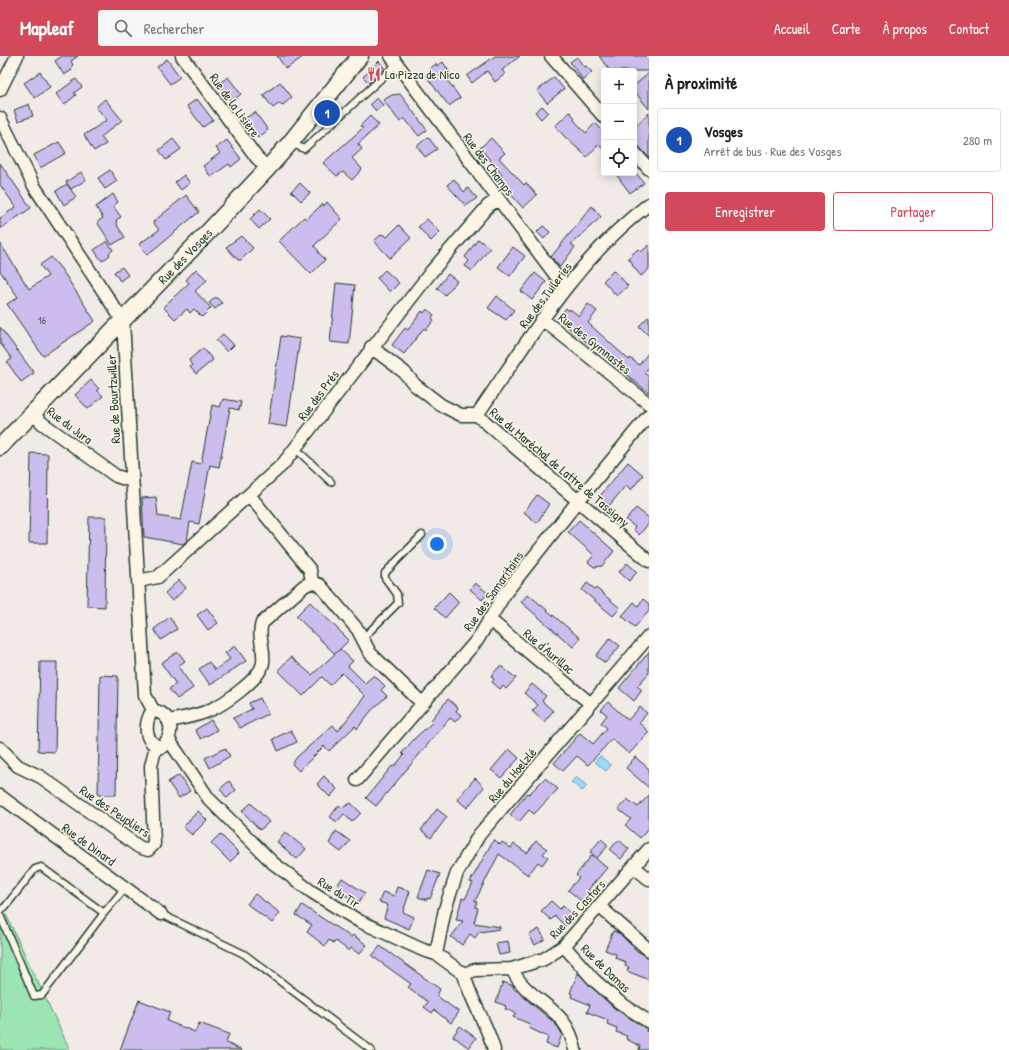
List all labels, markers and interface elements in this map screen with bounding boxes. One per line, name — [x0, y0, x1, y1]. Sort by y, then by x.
search box — [98, 10, 378, 46]
text: Mapleaf — [20, 15, 74, 41]
icon: search — [112, 17, 134, 39]
text: Rechercher — [144, 18, 204, 39]
text: Accueil — [774, 19, 810, 38]
text: Carte — [832, 19, 861, 38]
text: À propos — [883, 19, 927, 38]
text: Contact — [949, 19, 989, 38]
place label: La Pizza de Nico — [385, 65, 460, 83]
restaurant icon: La Pizza de Nico — [366, 66, 382, 82]
map controls — [601, 68, 637, 176]
button: + — [601, 68, 637, 104]
street label: Rue de la Lisière — [206, 69, 264, 141]
text: À proximité — [665, 71, 737, 94]
pin: 1 — [314, 98, 340, 128]
button: − — [601, 104, 637, 140]
text: Vosges — [704, 121, 743, 142]
street label: Rue des Champs — [459, 129, 519, 199]
text: 1 — [677, 131, 681, 149]
text: 280 m — [963, 131, 992, 149]
button: locate — [601, 140, 637, 176]
text: Arrêt de bus · Rue des Vosges — [704, 142, 841, 160]
button: Enregistrer — [665, 192, 825, 231]
button: Partager — [833, 192, 993, 231]
street label: Rue des Vosges — [154, 224, 216, 288]
street label: Rue des Tuileries — [514, 258, 576, 332]
street label: Rue des Gymnastes — [555, 308, 635, 378]
house number: 16 — [38, 313, 47, 327]
street label: Rue de Bourtzwiller — [102, 354, 124, 444]
street label: Rue des Prés — [293, 366, 343, 424]
street label: Rue du Jura — [44, 402, 96, 448]
street label: Rue du Maréchal de Lattre de Tassigny — [486, 403, 634, 531]
your location — [427, 534, 447, 554]
street label: Rue des Samaritains — [459, 547, 527, 635]
street label: Rue d'Aurillac — [520, 624, 578, 678]
street label: Rue du Hoelzlé — [484, 744, 540, 806]
street label: Rue des Peupliers — [76, 781, 154, 841]
street label: Rue de Dinard — [58, 818, 120, 870]
street label: Rue du Tir — [315, 872, 363, 912]
street label: Rue des Castors — [545, 876, 609, 942]
street label: Rue de Damas — [577, 940, 635, 996]

